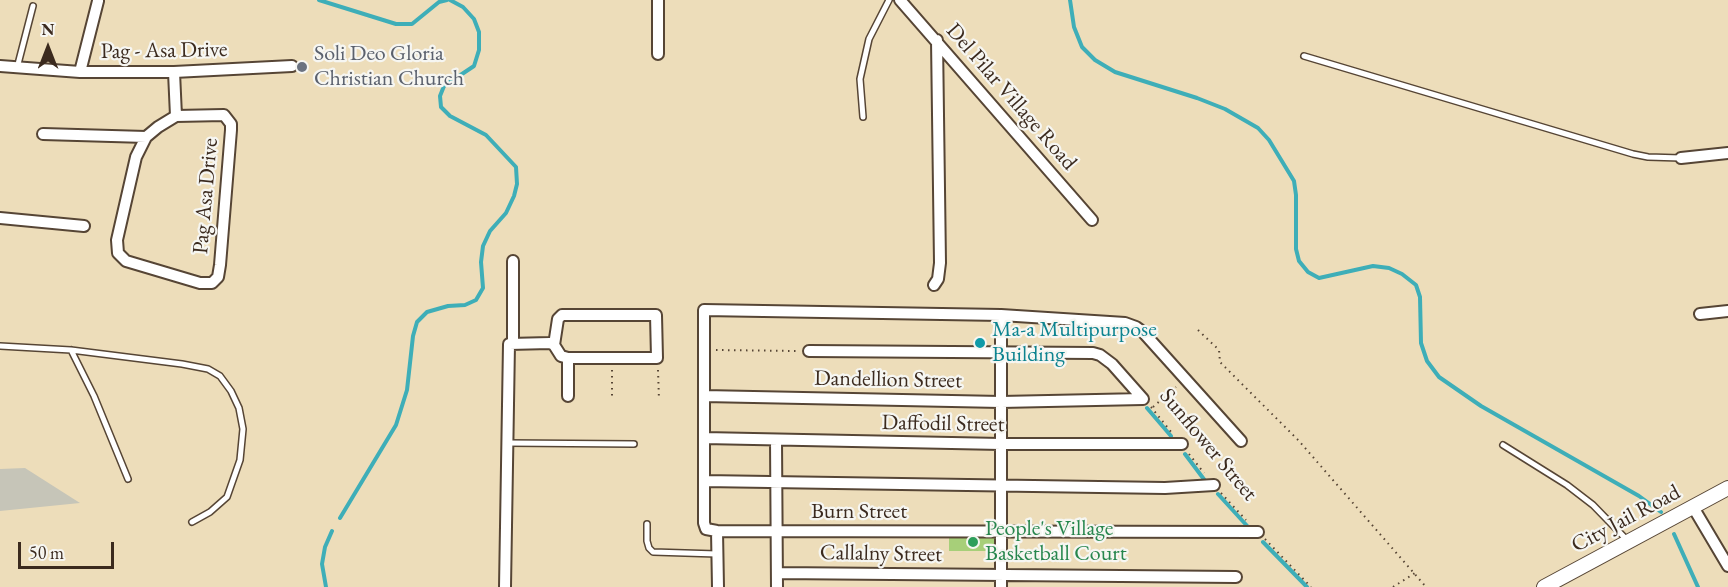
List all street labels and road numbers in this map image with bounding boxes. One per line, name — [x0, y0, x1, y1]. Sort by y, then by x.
street label: Del Pilar Village Road — [940, 18, 1082, 176]
street label: Pag - Asa Drive — [100, 37, 228, 65]
street label: Pag Asa Drive — [188, 137, 224, 255]
street label: Dandellion Street — [814, 366, 962, 394]
street label: Sunflower Street — [1153, 384, 1263, 506]
street label: Daffodil Street — [881, 410, 1005, 438]
street label: City Jail Road — [1567, 479, 1685, 559]
street label: Burn Street — [811, 499, 907, 525]
street label: Callalny Street — [820, 540, 942, 568]

